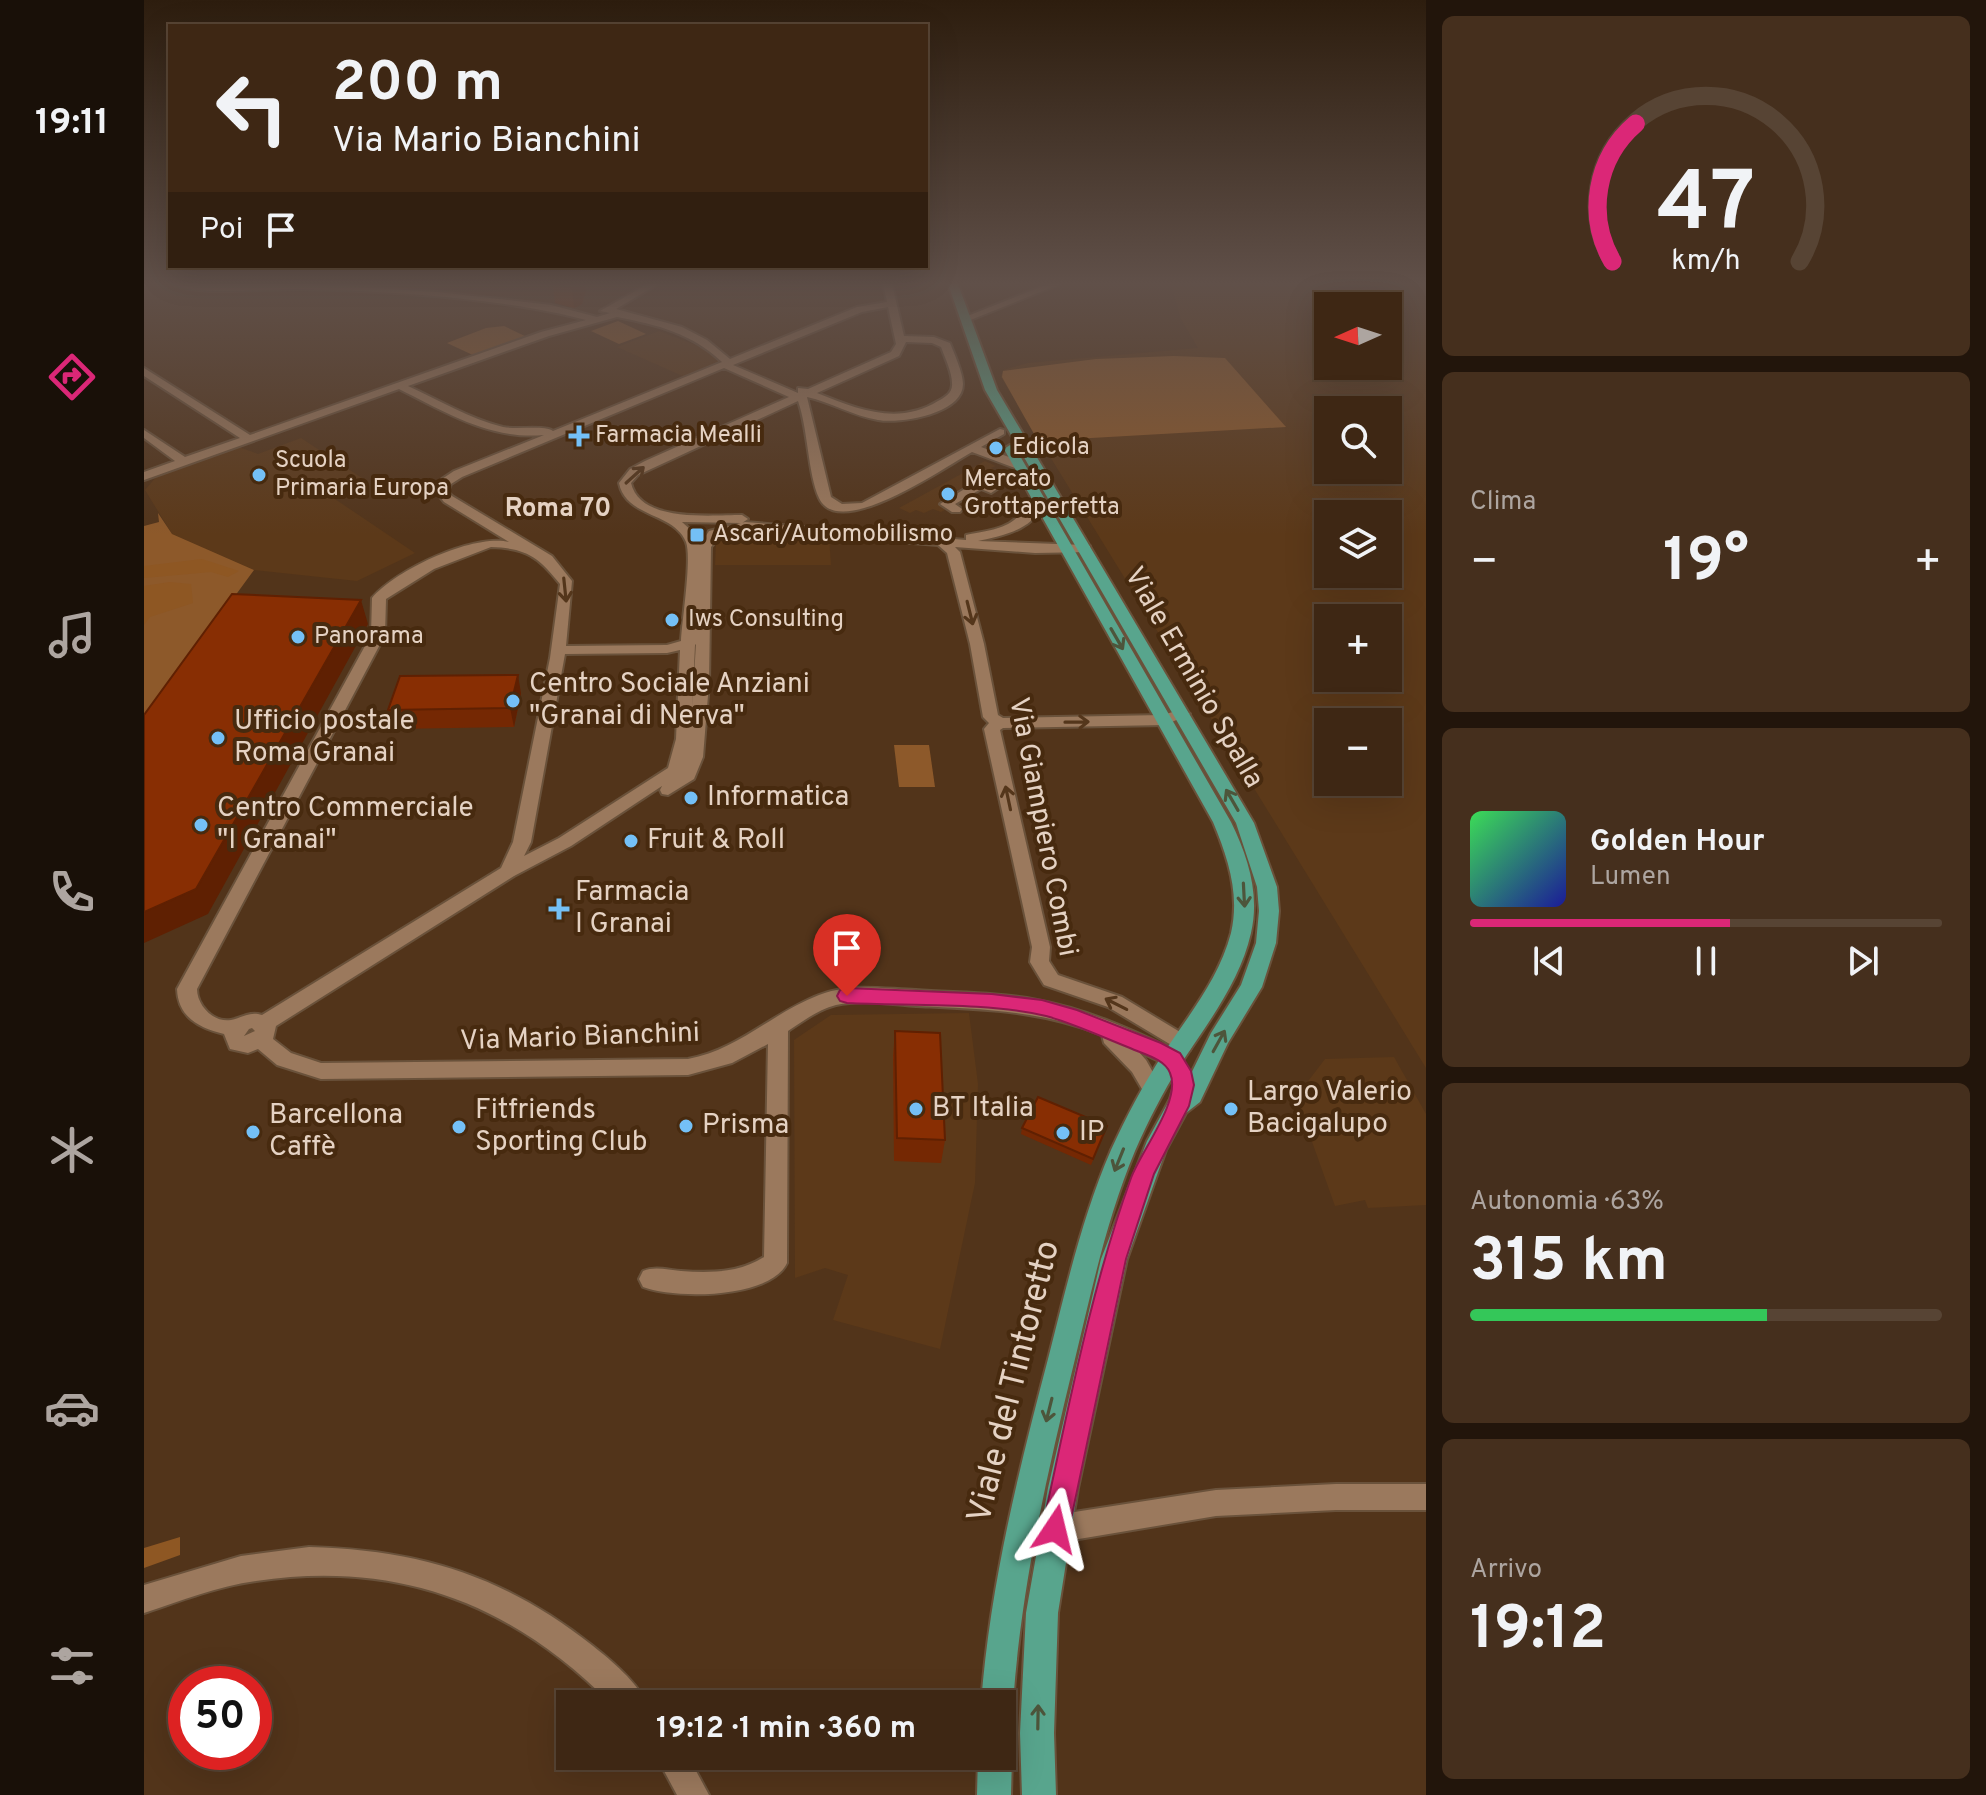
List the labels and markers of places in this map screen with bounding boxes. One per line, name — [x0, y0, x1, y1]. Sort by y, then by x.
place label: Farmacia Mealli — [595, 421, 762, 451]
marker: Farmacia Mealli — [570, 427, 588, 445]
place label: Edicola — [1012, 433, 1090, 463]
marker: Edicola — [987, 439, 1005, 457]
place label: Scuola Primaria Europa — [275, 446, 449, 504]
place label: Mercato Grottaperfetta — [964, 465, 1120, 523]
marker: Scuola Primaria Europa — [250, 466, 268, 484]
marker: Mercato Grottaperfetta — [939, 485, 957, 503]
place label: Ascari/Automobilismo — [713, 520, 953, 550]
marker: Ascari/Automobilismo — [688, 526, 706, 544]
place label: Iws Consulting — [688, 605, 844, 635]
marker: Iws Consulting — [663, 611, 681, 629]
place label: Panorama — [314, 622, 424, 652]
marker: Panorama — [289, 628, 307, 646]
place label: Centro Sociale Anziani "Granai di Nerva" — [529, 667, 810, 735]
marker: Centro Sociale Anziani "Granai di Nerva" — [504, 692, 522, 710]
place label: Ufficio postale Roma Granai — [234, 704, 415, 772]
marker: Ufficio postale Roma Granai — [209, 729, 227, 747]
place label: Informatica — [707, 780, 849, 816]
marker: Informatica — [682, 789, 700, 807]
place label: Centro Commerciale "I Granai" — [217, 791, 474, 859]
marker: Centro Commerciale "I Granai" — [192, 816, 210, 834]
place label: Fruit & Roll — [647, 823, 785, 859]
marker: Fruit & Roll — [622, 832, 640, 850]
place label: Farmacia I Granai — [575, 875, 689, 943]
marker: Farmacia I Granai — [550, 900, 568, 918]
pin — [813, 914, 881, 996]
place label: Largo Valerio Bacigalupo — [1247, 1075, 1412, 1143]
place label: BT Italia — [932, 1091, 1034, 1127]
place label: Fitfriends Sporting Club — [475, 1093, 647, 1161]
place label: Barcellona Caffè — [269, 1098, 403, 1166]
marker: BT Italia — [907, 1100, 925, 1118]
marker: Largo Valerio Bacigalupo — [1222, 1100, 1240, 1118]
place label: Prisma — [702, 1108, 789, 1144]
place label: IP — [1079, 1115, 1104, 1151]
marker: Prisma — [677, 1117, 695, 1135]
marker: Fitfriends Sporting Club — [450, 1118, 468, 1136]
marker: Barcellona Caffè — [244, 1123, 262, 1141]
marker: IP — [1054, 1124, 1072, 1142]

